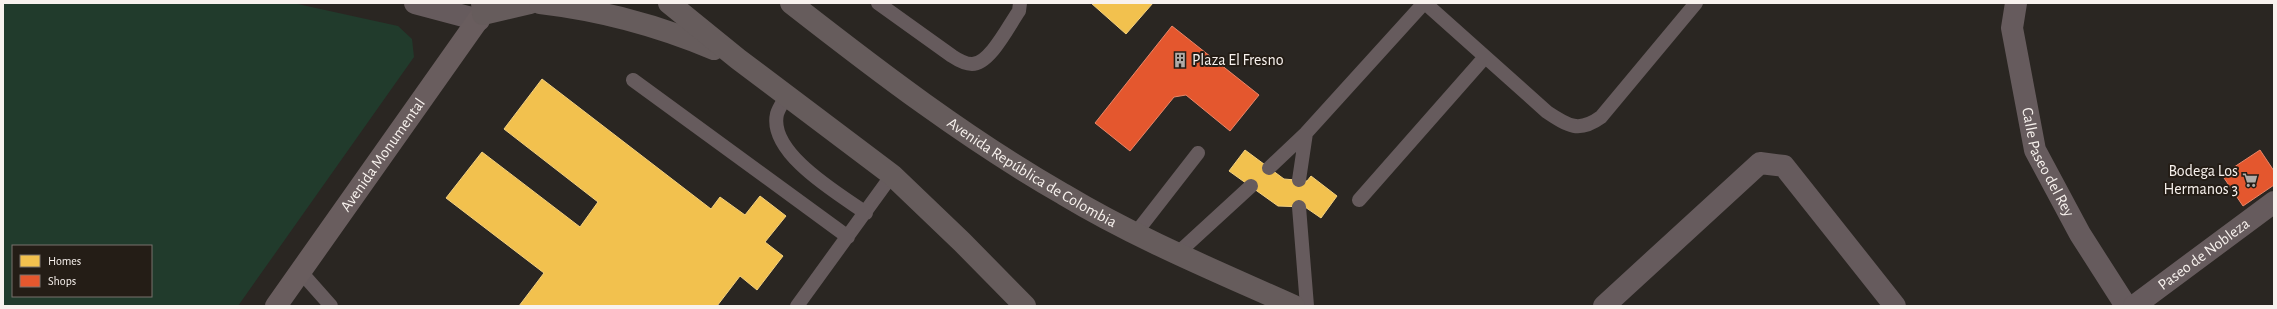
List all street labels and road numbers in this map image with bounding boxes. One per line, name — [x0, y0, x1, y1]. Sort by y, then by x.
street label: Avenida Monumental — [337, 95, 428, 214]
street label: Calle Paseo del Rey — [2019, 106, 2077, 220]
street label: Avenida República de Colombia — [944, 115, 1119, 230]
street label: Paseo de Nobleza — [2155, 215, 2253, 293]

